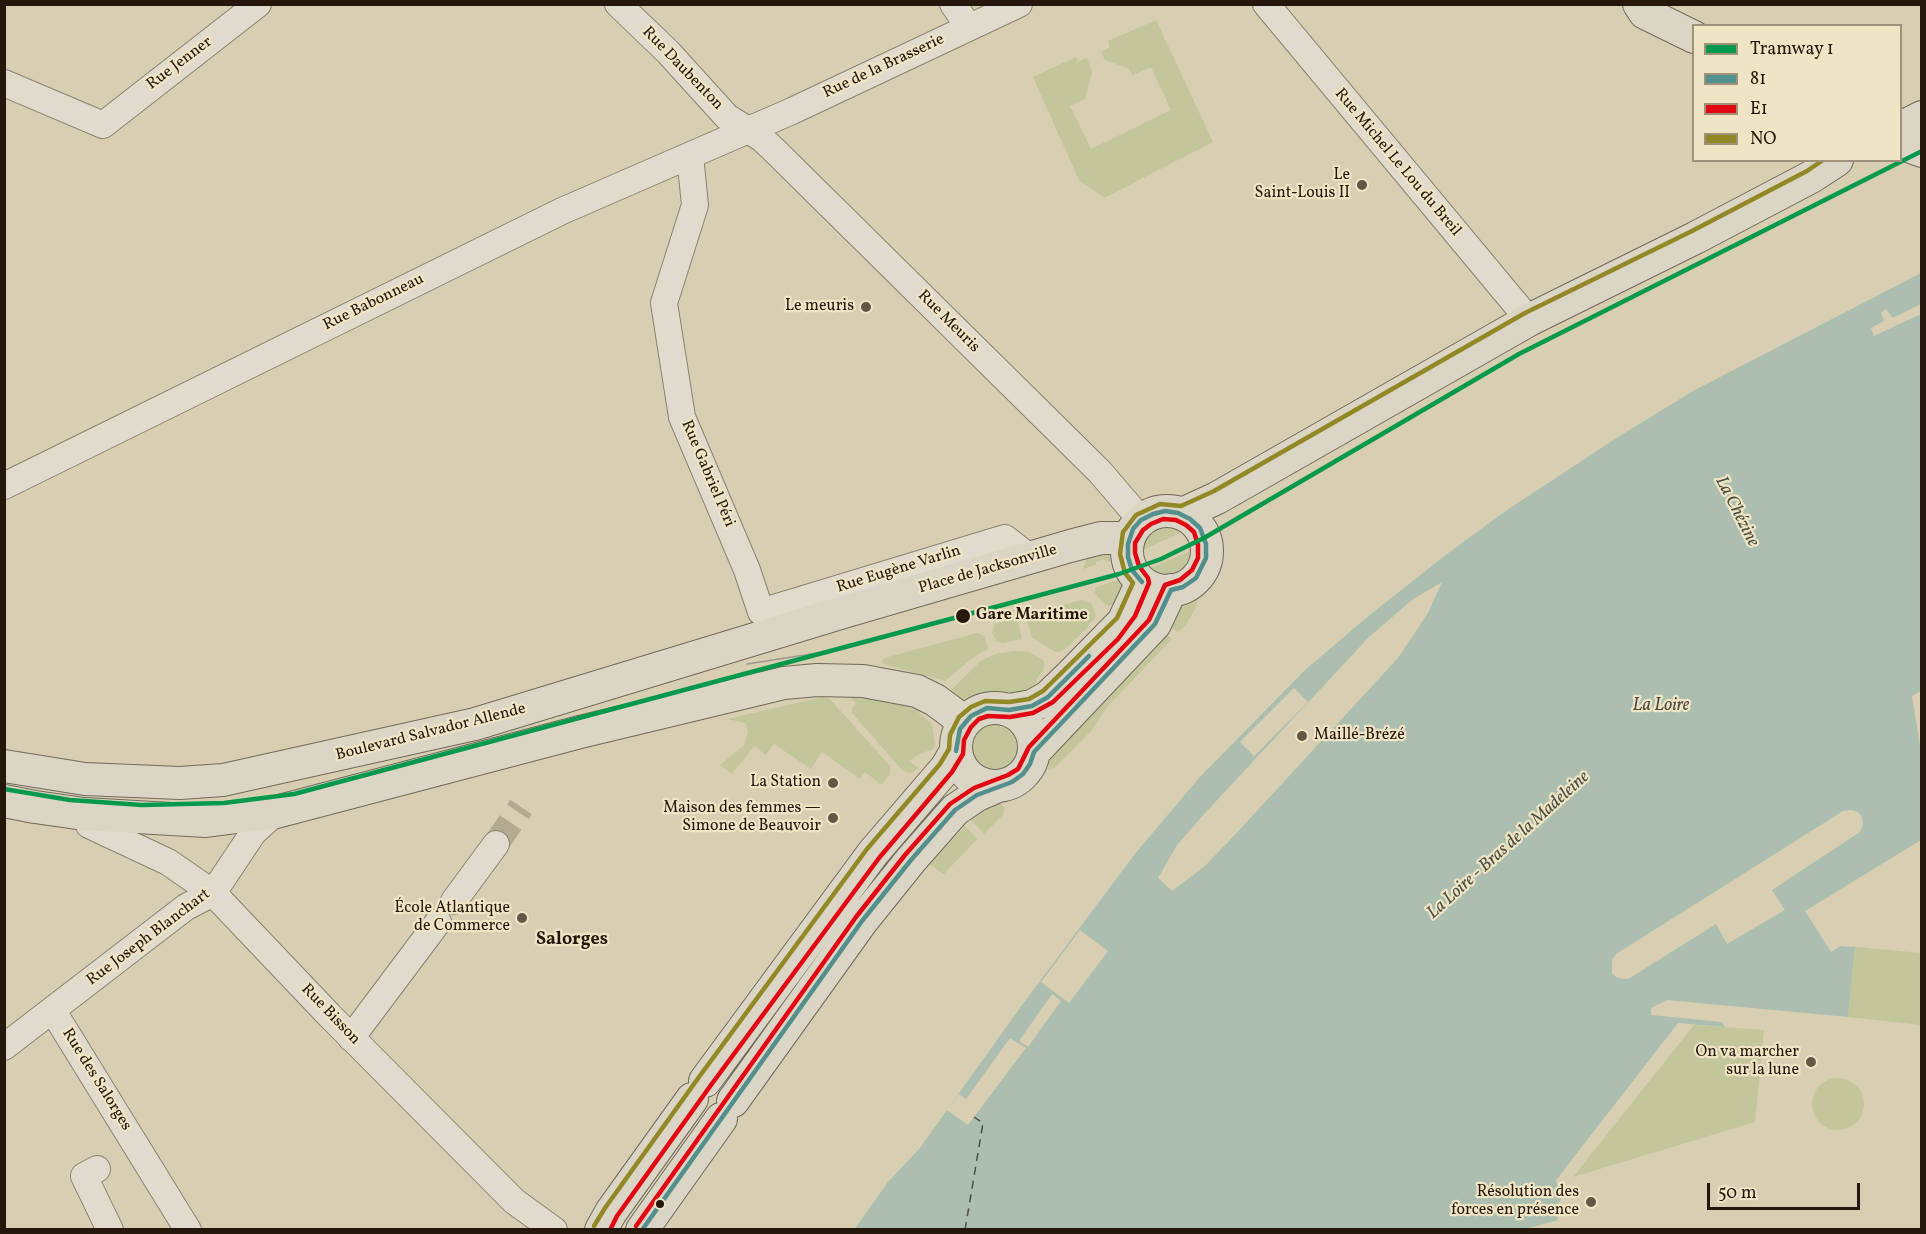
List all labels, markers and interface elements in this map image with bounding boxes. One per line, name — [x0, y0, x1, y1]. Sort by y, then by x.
street label: Rue Daubenton — [637, 23, 727, 115]
legend — [1692, 24, 1902, 162]
street label: Rue de la Brasserie — [820, 31, 948, 103]
street label: Rue Jenner — [143, 33, 217, 95]
text: Tramway 1 — [1750, 37, 1834, 62]
text: 81 — [1750, 67, 1766, 92]
street label: Rue Michel Le Lou du Breil — [1330, 85, 1464, 241]
text: E1 — [1750, 97, 1768, 122]
text: NO — [1750, 127, 1777, 152]
place label: Le Saint-Louis II — [1255, 166, 1350, 204]
marker: Le Saint-Louis II — [1355, 178, 1369, 192]
street label: Rue Babonneau — [321, 270, 427, 336]
street label: Rue Meuris — [913, 287, 983, 357]
place label: Le meuris — [785, 297, 854, 317]
marker: Le meuris — [859, 300, 873, 314]
street label: Rue Gabriel Péri — [676, 418, 738, 530]
water label: La Chézine — [1709, 473, 1763, 551]
street label: Place de Jacksonville — [917, 541, 1059, 599]
street label: Rue Eugène Varlin — [835, 542, 963, 598]
place label: Gare Maritime — [976, 606, 1088, 626]
marker: Gare Maritime — [954, 607, 972, 625]
water label: La Loire — [1633, 696, 1689, 718]
street label: Boulevard Salvador Allende — [334, 700, 528, 766]
place label: Maillé-Brézé — [1314, 726, 1405, 746]
marker: Maillé-Brézé — [1295, 729, 1309, 743]
water label: La Loire - Bras de la Madeleine — [1423, 767, 1595, 925]
place label: La Station — [750, 773, 821, 793]
marker: La Station — [826, 776, 840, 790]
place label: Maison des femmes — Simone de Beauvoir — [663, 799, 821, 837]
marker: Maison des femmes — Simone de Beauvoir — [826, 811, 840, 825]
street label: Rue Joseph Blanchart — [84, 885, 214, 991]
place label: École Atlantique de Commerce — [395, 899, 510, 937]
marker: École Atlantique de Commerce — [515, 911, 529, 925]
district label: Salorges — [536, 930, 608, 952]
street label: Rue Bisson — [296, 981, 364, 1049]
street label: Rue des Salorges — [57, 1025, 135, 1135]
place label: On va marcher sur la lune — [1696, 1043, 1799, 1081]
marker: On va marcher sur la lune — [1804, 1055, 1818, 1069]
scale bar — [1710, 1171, 1863, 1209]
text: 50 m — [1718, 1181, 1757, 1206]
place label: Résolution des forces en présence — [1451, 1183, 1579, 1221]
marker: Résolution des forces en présence — [1584, 1195, 1598, 1209]
unlabelled marker — [654, 1198, 666, 1210]

